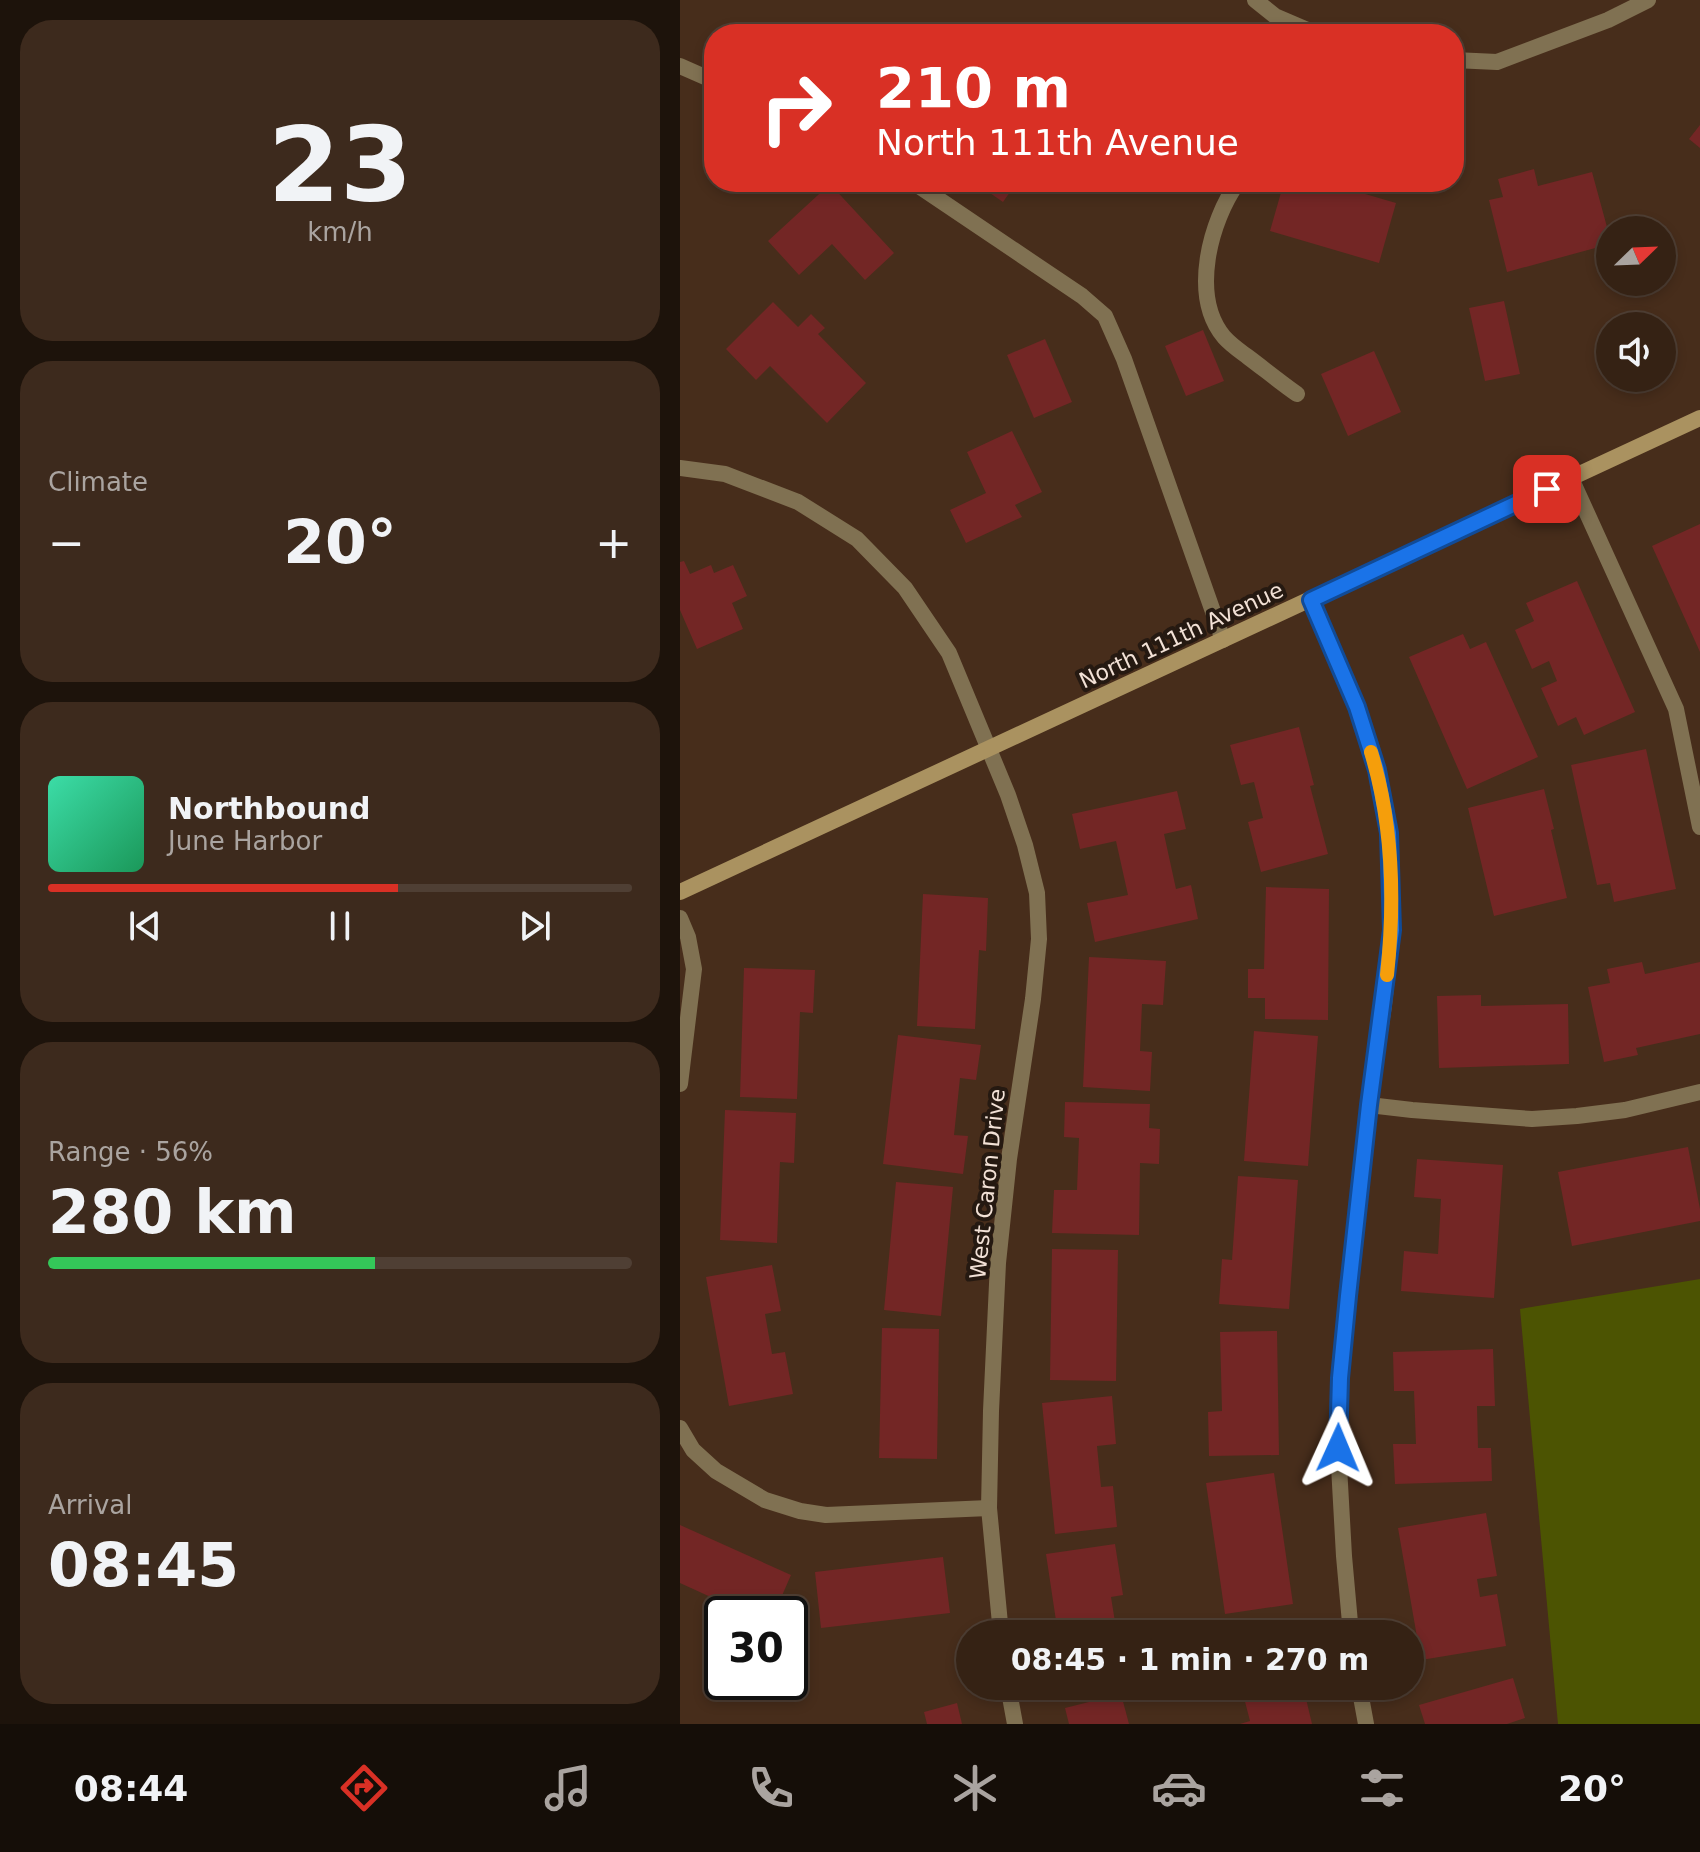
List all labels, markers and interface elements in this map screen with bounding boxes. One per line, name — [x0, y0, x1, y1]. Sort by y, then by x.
text: 210 m — [876, 55, 1071, 120]
icon: right — [744, 56, 848, 160]
text: 23 — [268, 104, 412, 226]
text: North 111th Avenue — [876, 122, 1239, 163]
north arrow — [1596, 216, 1676, 296]
map controls — [1596, 216, 1676, 392]
text: km/h — [307, 217, 373, 247]
button: sound — [1596, 312, 1676, 392]
pin — [1513, 455, 1581, 523]
text: Climate — [48, 467, 148, 497]
icon: arrive — [1525, 467, 1569, 511]
text: 20° — [283, 507, 397, 577]
text: − — [48, 517, 85, 568]
text: + — [595, 517, 632, 568]
street label: North 111th Avenue — [1075, 577, 1287, 694]
text: Northbound — [168, 791, 371, 826]
text: June Harbor — [168, 826, 322, 856]
icon: previous — [123, 904, 167, 948]
icon: pause — [318, 904, 362, 948]
icon: next — [513, 904, 557, 948]
street label: West Caron Drive — [965, 1087, 1010, 1281]
text: Range · 56% — [48, 1137, 213, 1167]
text: 280 km — [48, 1177, 297, 1247]
position arrow — [1296, 1406, 1380, 1490]
text: Arrival — [48, 1490, 132, 1520]
text: 08:45 — [48, 1530, 239, 1600]
speed limit sign: 30 — [704, 1596, 808, 1700]
text: 08:45 · 1 min · 270 m — [1011, 1642, 1369, 1677]
icon: directions — [336, 1760, 392, 1816]
icon: music — [540, 1760, 596, 1816]
icon: phone — [743, 1760, 799, 1816]
icon: climate — [947, 1760, 1003, 1816]
icon: car — [1151, 1760, 1207, 1816]
icon: filters — [1354, 1760, 1410, 1816]
text: 08:44 — [74, 1768, 188, 1809]
text: 20° — [1558, 1768, 1626, 1809]

